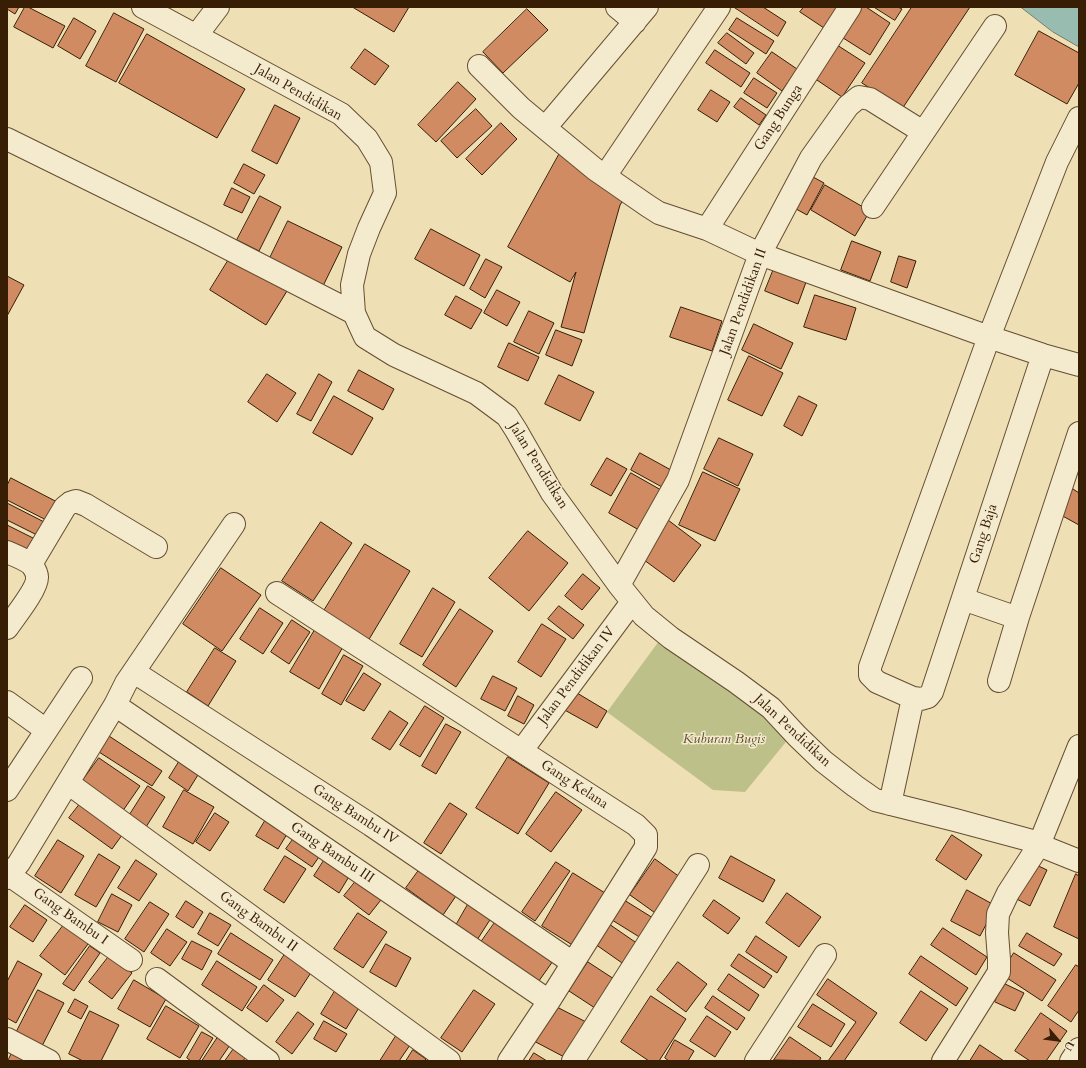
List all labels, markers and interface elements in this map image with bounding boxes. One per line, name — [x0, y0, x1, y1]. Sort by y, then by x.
street label: Jalan Pendidikan — [251, 61, 345, 125]
street label: Gang Bunga — [751, 82, 807, 154]
street label: Jalan Pendidikan II — [717, 246, 771, 358]
street label: Jalan Pendidikan — [505, 420, 571, 512]
street label: Gang Baja — [966, 502, 1002, 566]
street label: Jalan Pendidikan IV — [535, 624, 619, 728]
street label: Jalan Pendidikan — [750, 691, 834, 771]
park label: Kuburan Bugis — [683, 732, 765, 748]
street label: Gang Kelana — [537, 757, 611, 813]
street label: Gang Bambu IV — [309, 781, 401, 849]
street label: Gang Bambu III — [287, 819, 377, 887]
street label: Gang Bambu I — [29, 885, 111, 949]
street label: Gang Bambu II — [216, 888, 300, 956]
north arrow — [1038, 1020, 1078, 1060]
text: U — [1060, 1038, 1078, 1053]

